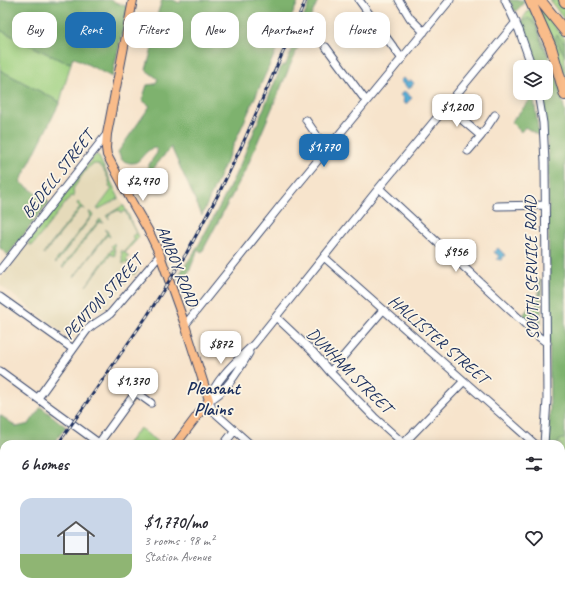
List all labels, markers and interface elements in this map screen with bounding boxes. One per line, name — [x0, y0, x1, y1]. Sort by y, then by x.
chip: Buy — [12, 12, 57, 48]
chip: Rent — [65, 12, 116, 48]
chip: Filters — [124, 12, 183, 48]
chip: New — [191, 12, 239, 48]
chip: Apartment — [247, 12, 326, 48]
chip: House — [334, 12, 390, 48]
map controls — [513, 60, 553, 100]
button: layers — [513, 60, 553, 100]
pin: $1,200 — [424, 94, 490, 128]
text: $1,200 — [441, 99, 473, 115]
street label: BEDELL STREET — [17, 123, 101, 222]
pin: $1,770 — [291, 134, 357, 168]
text: $1,770 — [308, 139, 340, 155]
pin: $2,470 — [110, 168, 176, 202]
text: $2,470 — [127, 173, 159, 189]
street label: SOUTH SERVICE ROAD — [520, 194, 543, 340]
street label: AMBOY ROAD — [152, 223, 204, 311]
pin: $956 — [432, 239, 480, 273]
text: $956 — [444, 244, 468, 260]
street label: PENTON STREET — [58, 248, 149, 344]
street label: HALLISTER STREET — [384, 290, 495, 391]
street label: DUNHAM STREET — [302, 323, 400, 421]
pin: $872 — [197, 331, 245, 365]
text: $872 — [209, 336, 233, 352]
pin: $1,370 — [100, 368, 166, 402]
text: $1,370 — [117, 373, 149, 389]
district label: Pleasant Plains — [186, 377, 242, 420]
icon: filters — [523, 453, 545, 475]
text: 6 homes — [20, 454, 68, 475]
text: $1,770/mo — [144, 512, 207, 533]
icon: home — [52, 514, 100, 562]
icon: heart — [523, 527, 545, 549]
text: 3 rooms · 98 m² — [144, 533, 214, 549]
text: Station Avenue — [144, 549, 211, 565]

